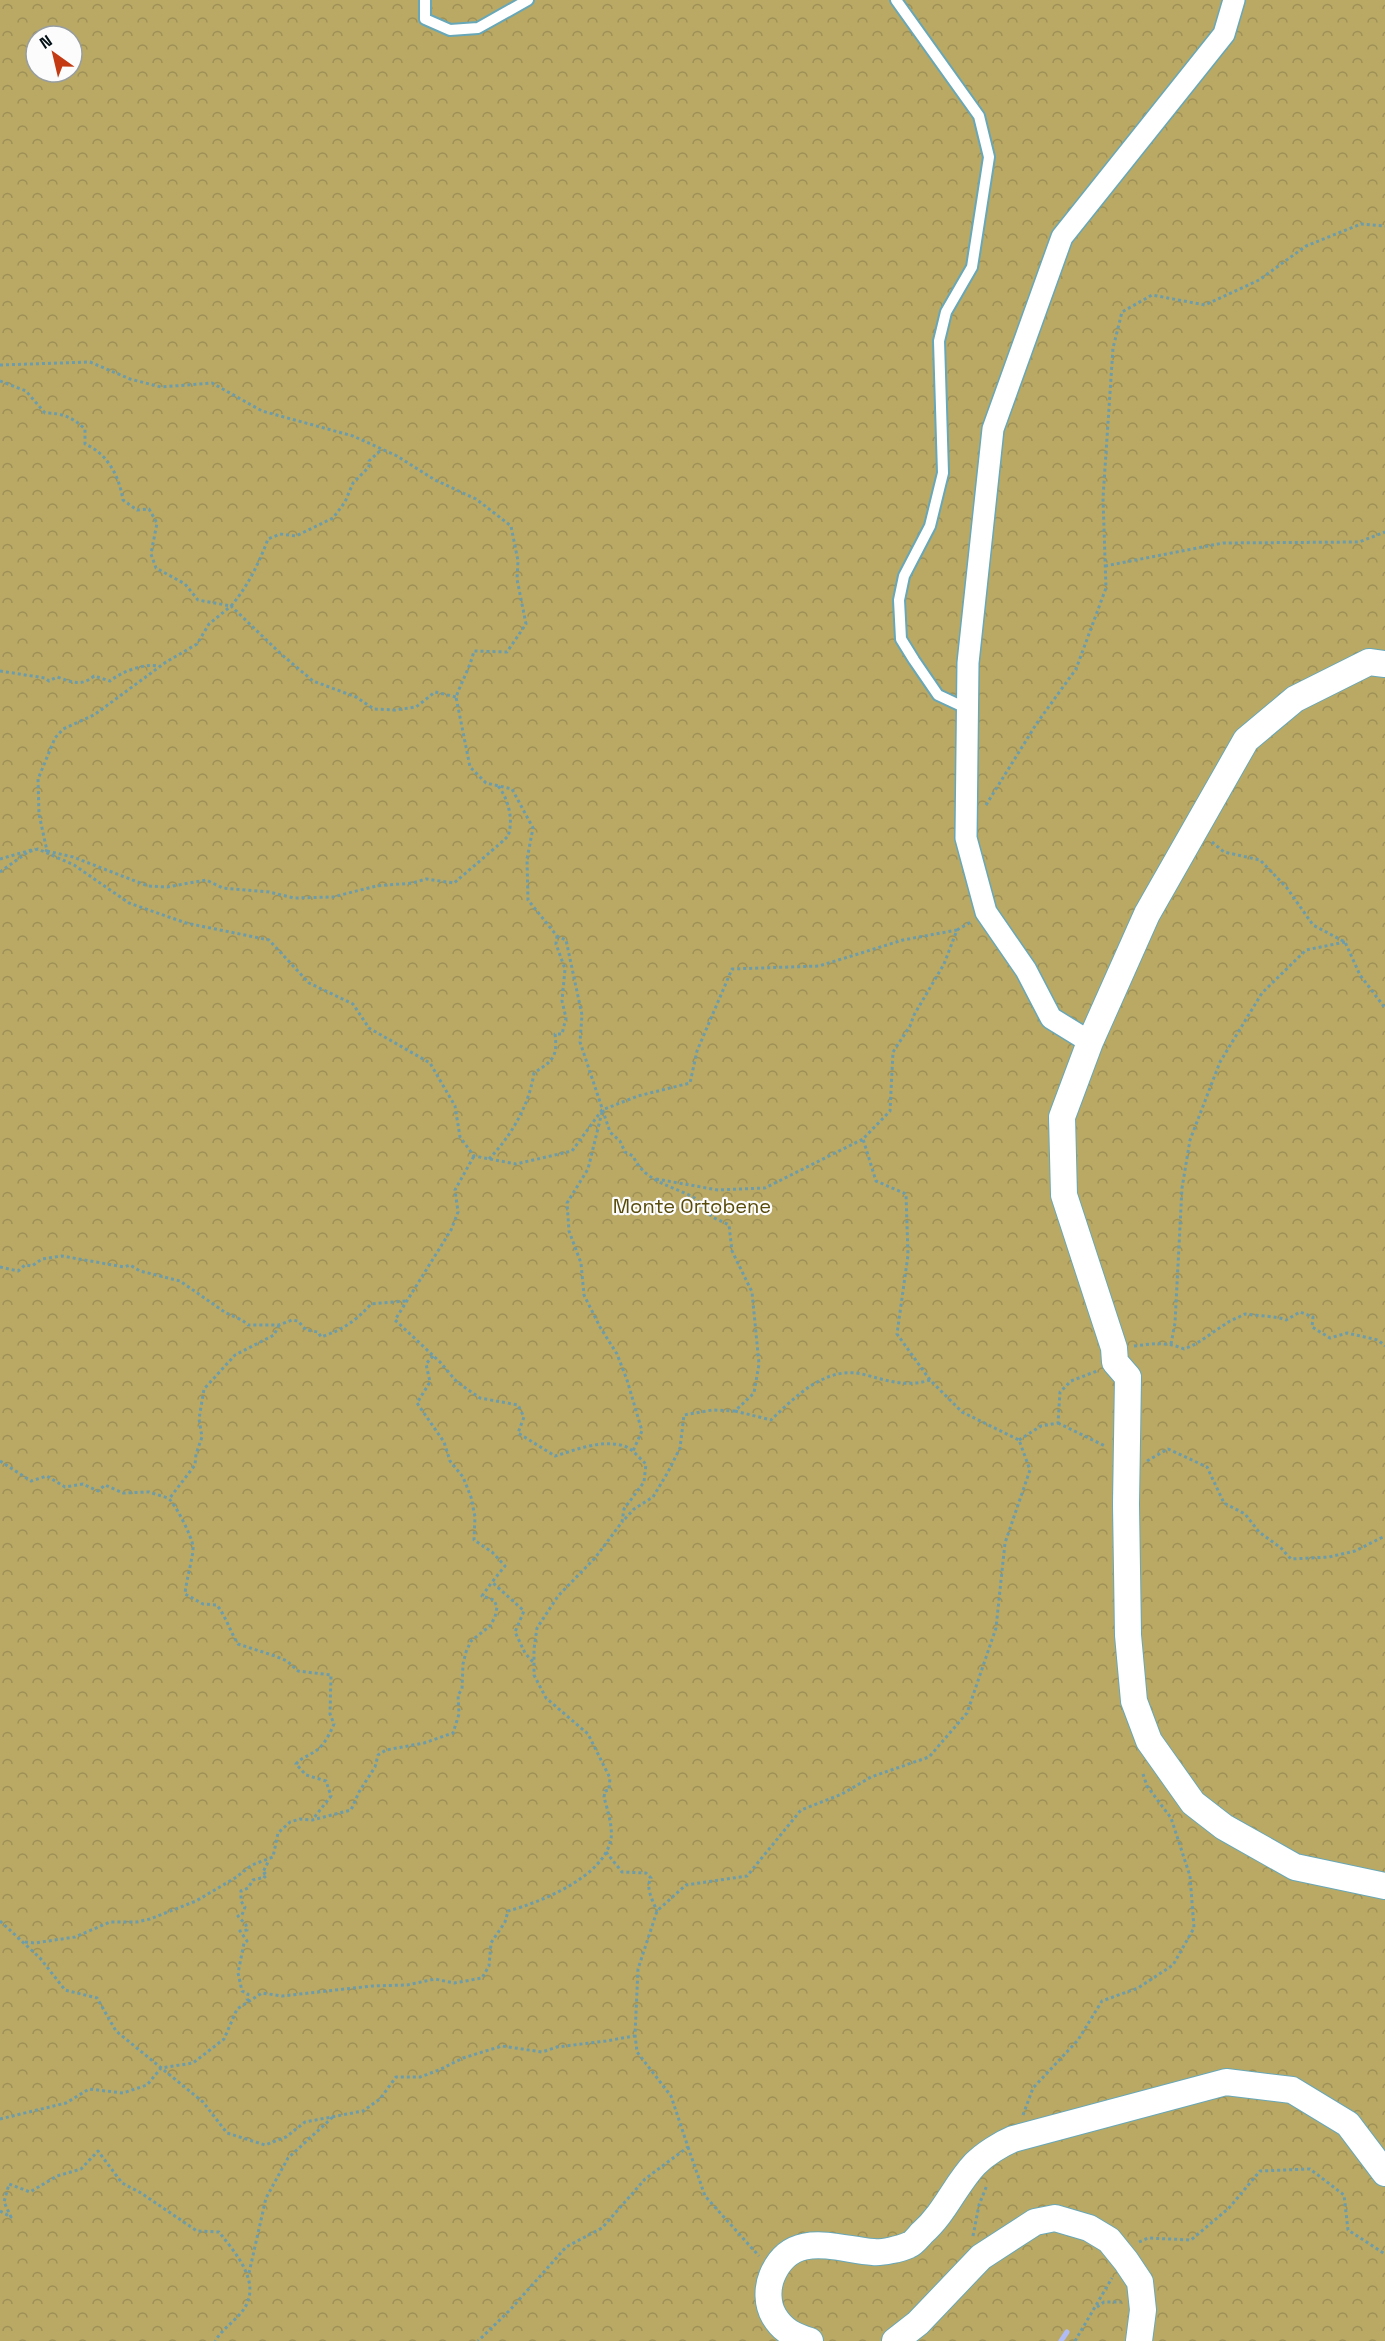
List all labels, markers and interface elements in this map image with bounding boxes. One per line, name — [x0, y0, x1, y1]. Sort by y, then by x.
north arrow — [24, 24, 84, 84]
text: N — [36, 30, 56, 54]
park label: Monte Ortobene — [613, 1193, 771, 1219]

